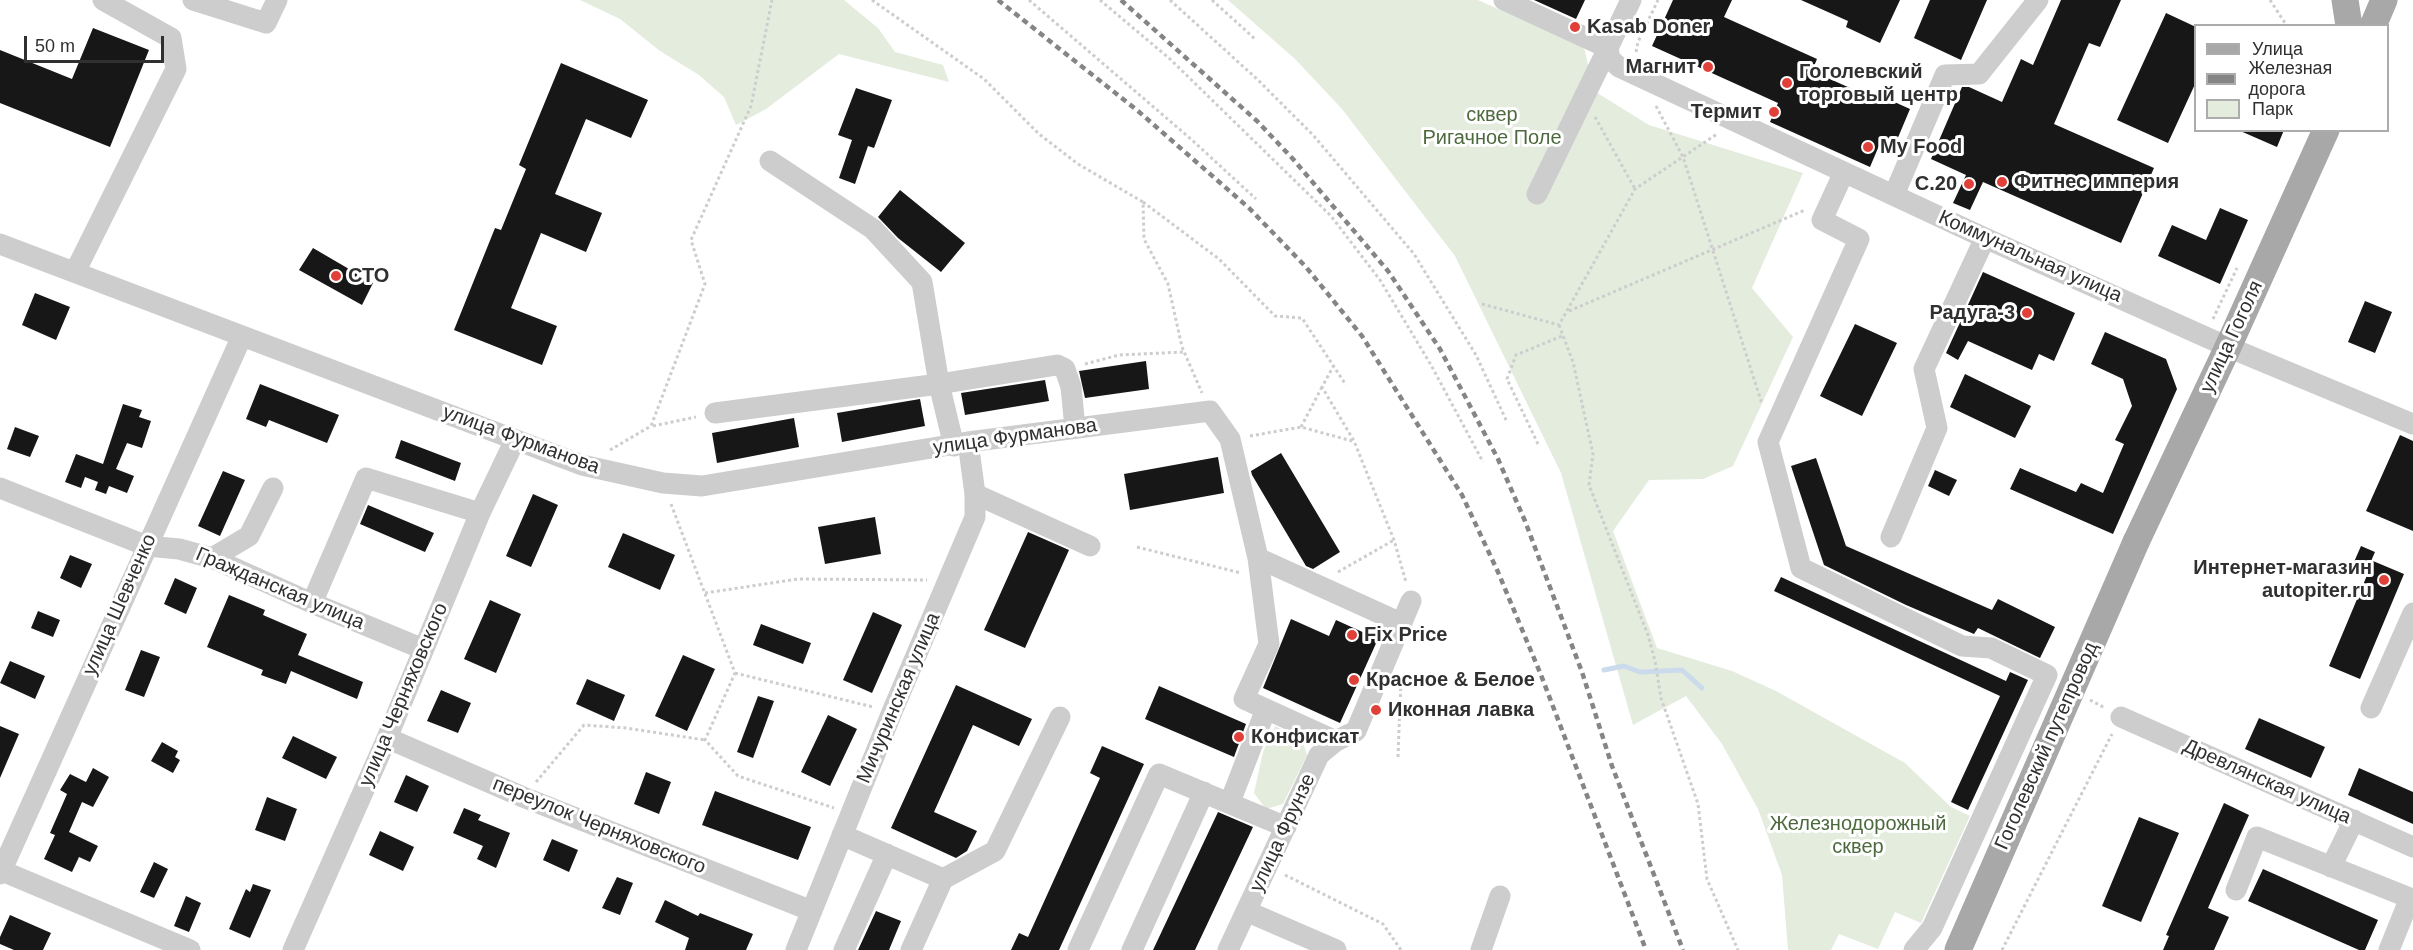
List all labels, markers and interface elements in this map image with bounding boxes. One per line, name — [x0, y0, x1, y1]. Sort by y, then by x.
place label: Kasab Doner — [1587, 15, 1710, 39]
marker: Kasab Doner — [1568, 20, 1582, 34]
scale bar — [27, 24, 166, 62]
legend — [2194, 24, 2389, 132]
text: 50 m — [35, 36, 75, 56]
text: Улица — [2252, 39, 2303, 59]
place label: Магнит — [1625, 55, 1696, 79]
text: Железная дорога — [2248, 58, 2332, 99]
marker: Магнит — [1701, 60, 1715, 74]
place label: Гоголевский торговый центр — [1799, 60, 1958, 107]
marker: Гоголевский торговый центр — [1780, 76, 1794, 90]
text: Парк — [2252, 99, 2293, 119]
place label: Термит — [1691, 100, 1762, 124]
park label: сквер Ригачное Поле — [1422, 103, 1562, 150]
marker: Термит — [1767, 105, 1781, 119]
place label: My Food — [1880, 135, 1962, 159]
marker: My Food — [1861, 140, 1875, 154]
place label: Фитнес империя — [2014, 170, 2179, 194]
place label: C.20 — [1915, 172, 1957, 196]
marker: Фитнес империя — [1995, 175, 2009, 189]
marker: C.20 — [1962, 177, 1976, 191]
street label: Коммунальная улица — [1935, 206, 2125, 308]
place label: СТО — [348, 264, 389, 288]
marker: СТО — [329, 269, 343, 283]
street label: улица Гоголя — [2196, 277, 2268, 397]
place label: Радуга-3 — [1930, 301, 2015, 325]
marker: Радуга-3 — [2020, 306, 2034, 320]
street label: улица Фурманова — [439, 400, 603, 480]
street label: улица Фурманова — [932, 414, 1098, 460]
street label: улица Шевченко — [78, 531, 162, 679]
street label: Гражданская улица — [192, 543, 368, 635]
place label: Интернет-магазин autopiter.ru — [2193, 556, 2372, 603]
marker: Интернет-магазин autopiter.ru — [2377, 573, 2391, 587]
street label: улица Черняховского — [354, 599, 454, 791]
street label: Мичуринская улица — [852, 609, 946, 787]
place label: Fix Price — [1364, 623, 1447, 647]
marker: Fix Price — [1345, 628, 1359, 642]
street label: Гоголевский путепровод — [1990, 638, 2104, 854]
place label: Красное & Белое — [1366, 668, 1535, 692]
marker: Красное & Белое — [1347, 673, 1361, 687]
place label: Иконная лавка — [1388, 698, 1534, 722]
marker: Иконная лавка — [1369, 703, 1383, 717]
place label: Конфискат — [1251, 725, 1359, 749]
marker: Конфискат — [1232, 730, 1246, 744]
street label: Древлянская улица — [2179, 734, 2355, 830]
street label: улица Фрунзе — [1245, 770, 1321, 896]
street label: переулок Черняховского — [489, 772, 709, 880]
park label: Железнодорожный сквер — [1770, 812, 1946, 859]

